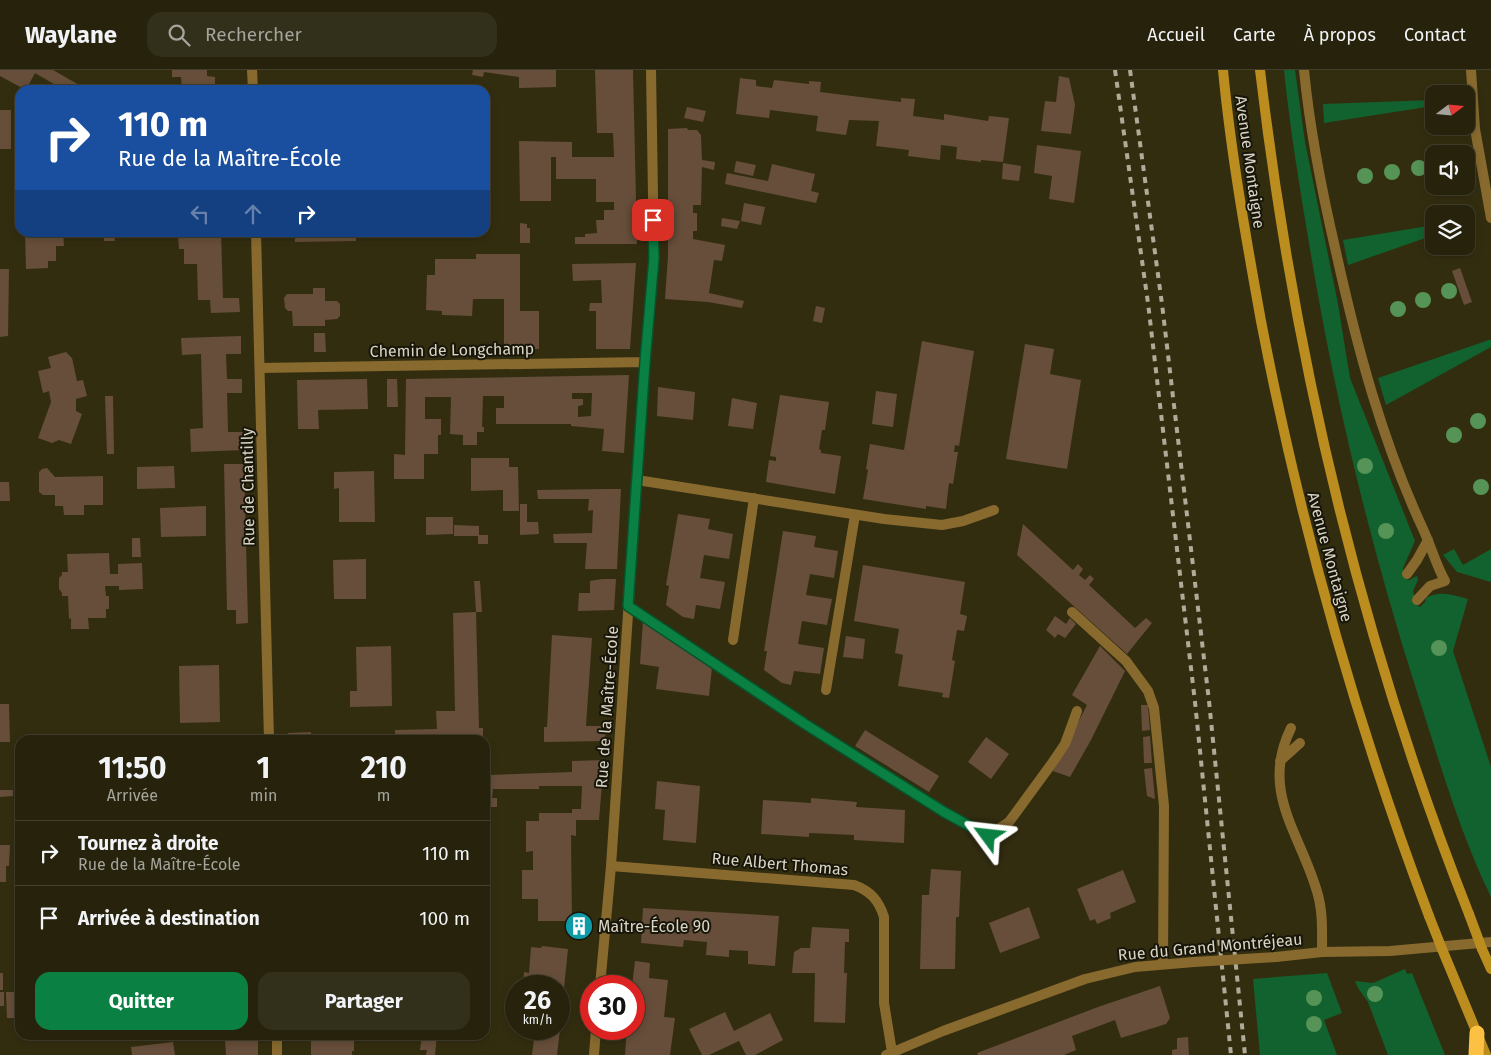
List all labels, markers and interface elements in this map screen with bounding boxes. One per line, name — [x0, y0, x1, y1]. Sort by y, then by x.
search box — [147, 12, 497, 57]
text: Waylane — [25, 21, 117, 49]
icon: search — [165, 21, 193, 49]
text: Rechercher — [205, 23, 302, 46]
text: Accueil — [1147, 24, 1205, 46]
text: Carte — [1233, 24, 1276, 46]
text: À propos — [1304, 24, 1376, 46]
text: Contact — [1404, 24, 1466, 46]
north arrow — [1425, 85, 1475, 135]
map controls — [1425, 85, 1475, 255]
street label: Avenue Montaigne — [1231, 94, 1269, 230]
text: 110 m — [118, 103, 208, 145]
icon: right — [35, 105, 100, 170]
text: Rue de la Maître-École — [118, 145, 342, 172]
button: sound — [1425, 145, 1475, 195]
pin — [632, 199, 674, 241]
icon: left — [186, 200, 214, 228]
icon: ahead — [239, 200, 267, 228]
icon: right — [292, 200, 320, 228]
button: layers — [1425, 205, 1475, 255]
icon: arrive — [639, 206, 667, 234]
street label: Chemin de Longchamp — [370, 339, 534, 361]
street label: Rue de Chantilly — [237, 428, 259, 546]
street label: Avenue Montaigne — [1304, 490, 1356, 624]
street label: Rue de la Maître-École — [591, 625, 622, 789]
text: 11:50 — [98, 750, 167, 786]
text: 1 — [257, 750, 270, 786]
text: 210 — [361, 750, 407, 786]
text: Arrivée — [107, 786, 158, 805]
text: min — [250, 786, 277, 805]
text: m — [377, 786, 391, 805]
position arrow — [961, 809, 1013, 861]
text: Tournez à droite — [78, 832, 219, 855]
icon: right — [35, 839, 63, 867]
text: 110 m — [422, 842, 470, 865]
street label: Rue Albert Thomas — [711, 849, 849, 879]
text: Rue de la Maître-École — [78, 855, 241, 874]
icon: arrive — [35, 904, 63, 932]
text: Arrivée à destination — [78, 907, 260, 930]
text: 100 m — [419, 907, 470, 930]
building icon: Maître-École 90 — [564, 911, 594, 941]
place label: Maître-École 90 — [598, 916, 710, 936]
street label: Rue du Grand Montréjeau — [1117, 929, 1303, 965]
button: Quitter — [35, 972, 248, 1030]
button: Partager — [258, 972, 470, 1030]
speed limit sign: 30 — [580, 975, 645, 1040]
text: 26 — [524, 986, 551, 1016]
text: km/h — [523, 1013, 552, 1027]

